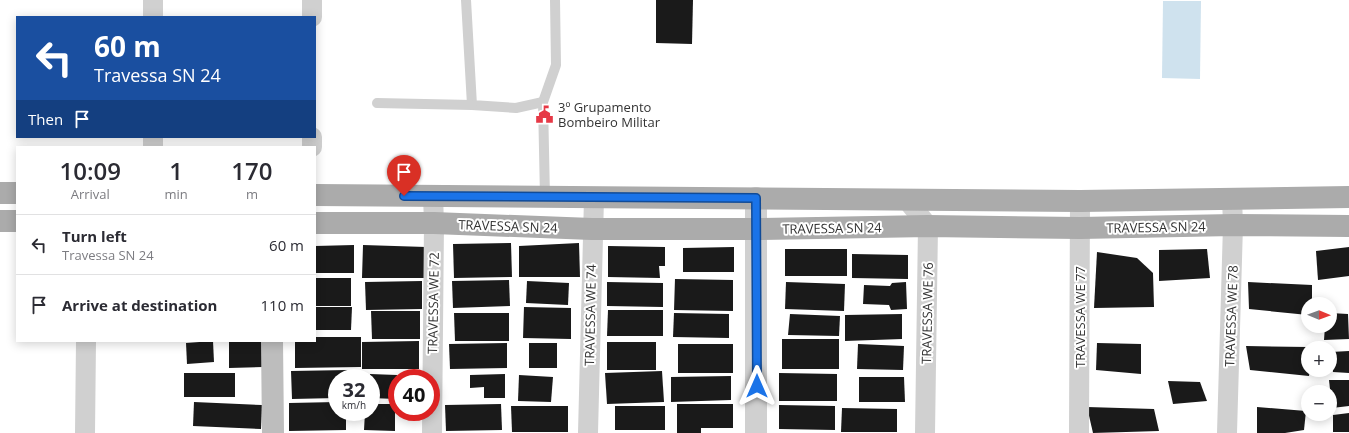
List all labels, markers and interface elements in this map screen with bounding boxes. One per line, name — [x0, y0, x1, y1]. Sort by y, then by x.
text: 60 m — [94, 27, 161, 65]
icon: left — [28, 32, 80, 84]
text: Travessa SN 24 — [94, 63, 221, 87]
place label: 3º Grupamento Bombeiro Militar — [558, 98, 661, 131]
public building icon: 3º Grupamento Bombeiro Militar — [535, 104, 555, 124]
icon: arrive — [71, 108, 93, 130]
text: Then — [28, 109, 63, 129]
text: 10:09 — [60, 154, 121, 187]
text: 1 — [169, 154, 183, 187]
text: 170 — [231, 154, 272, 187]
pin — [387, 155, 421, 196]
icon: arrive — [393, 161, 415, 183]
text: Arrival — [71, 185, 110, 203]
text: min — [165, 185, 188, 203]
text: m — [246, 185, 258, 203]
street label: TRAVESSA SN 24 — [458, 215, 559, 237]
street label: TRAVESSA SN 24 — [1106, 217, 1206, 237]
street label: TRAVESSA SN 24 — [782, 218, 882, 238]
text: Turn left — [62, 226, 127, 246]
icon: left — [28, 234, 50, 256]
text: 60 m — [269, 235, 304, 255]
text: Travessa SN 24 — [62, 246, 154, 264]
street label: TRAVESSA WE 72 — [423, 252, 443, 354]
street label: TRAVESSA WE 76 — [917, 262, 937, 364]
street label: TRAVESSA WE 74 — [580, 263, 600, 366]
street label: TRAVESSA WE 78 — [1220, 265, 1242, 367]
street label: TRAVESSA WE 77 — [1071, 266, 1089, 368]
icon: arrive — [28, 294, 50, 316]
text: Arrive at destination — [62, 295, 217, 315]
text: 110 m — [260, 295, 304, 315]
north arrow — [1301, 297, 1337, 333]
map controls — [1301, 297, 1337, 421]
button: + — [1301, 341, 1337, 377]
position arrow — [736, 365, 778, 407]
speed limit sign: 40 — [388, 369, 440, 421]
text: 32 — [343, 376, 365, 403]
button: − — [1301, 385, 1337, 421]
text: km/h — [342, 398, 366, 412]

